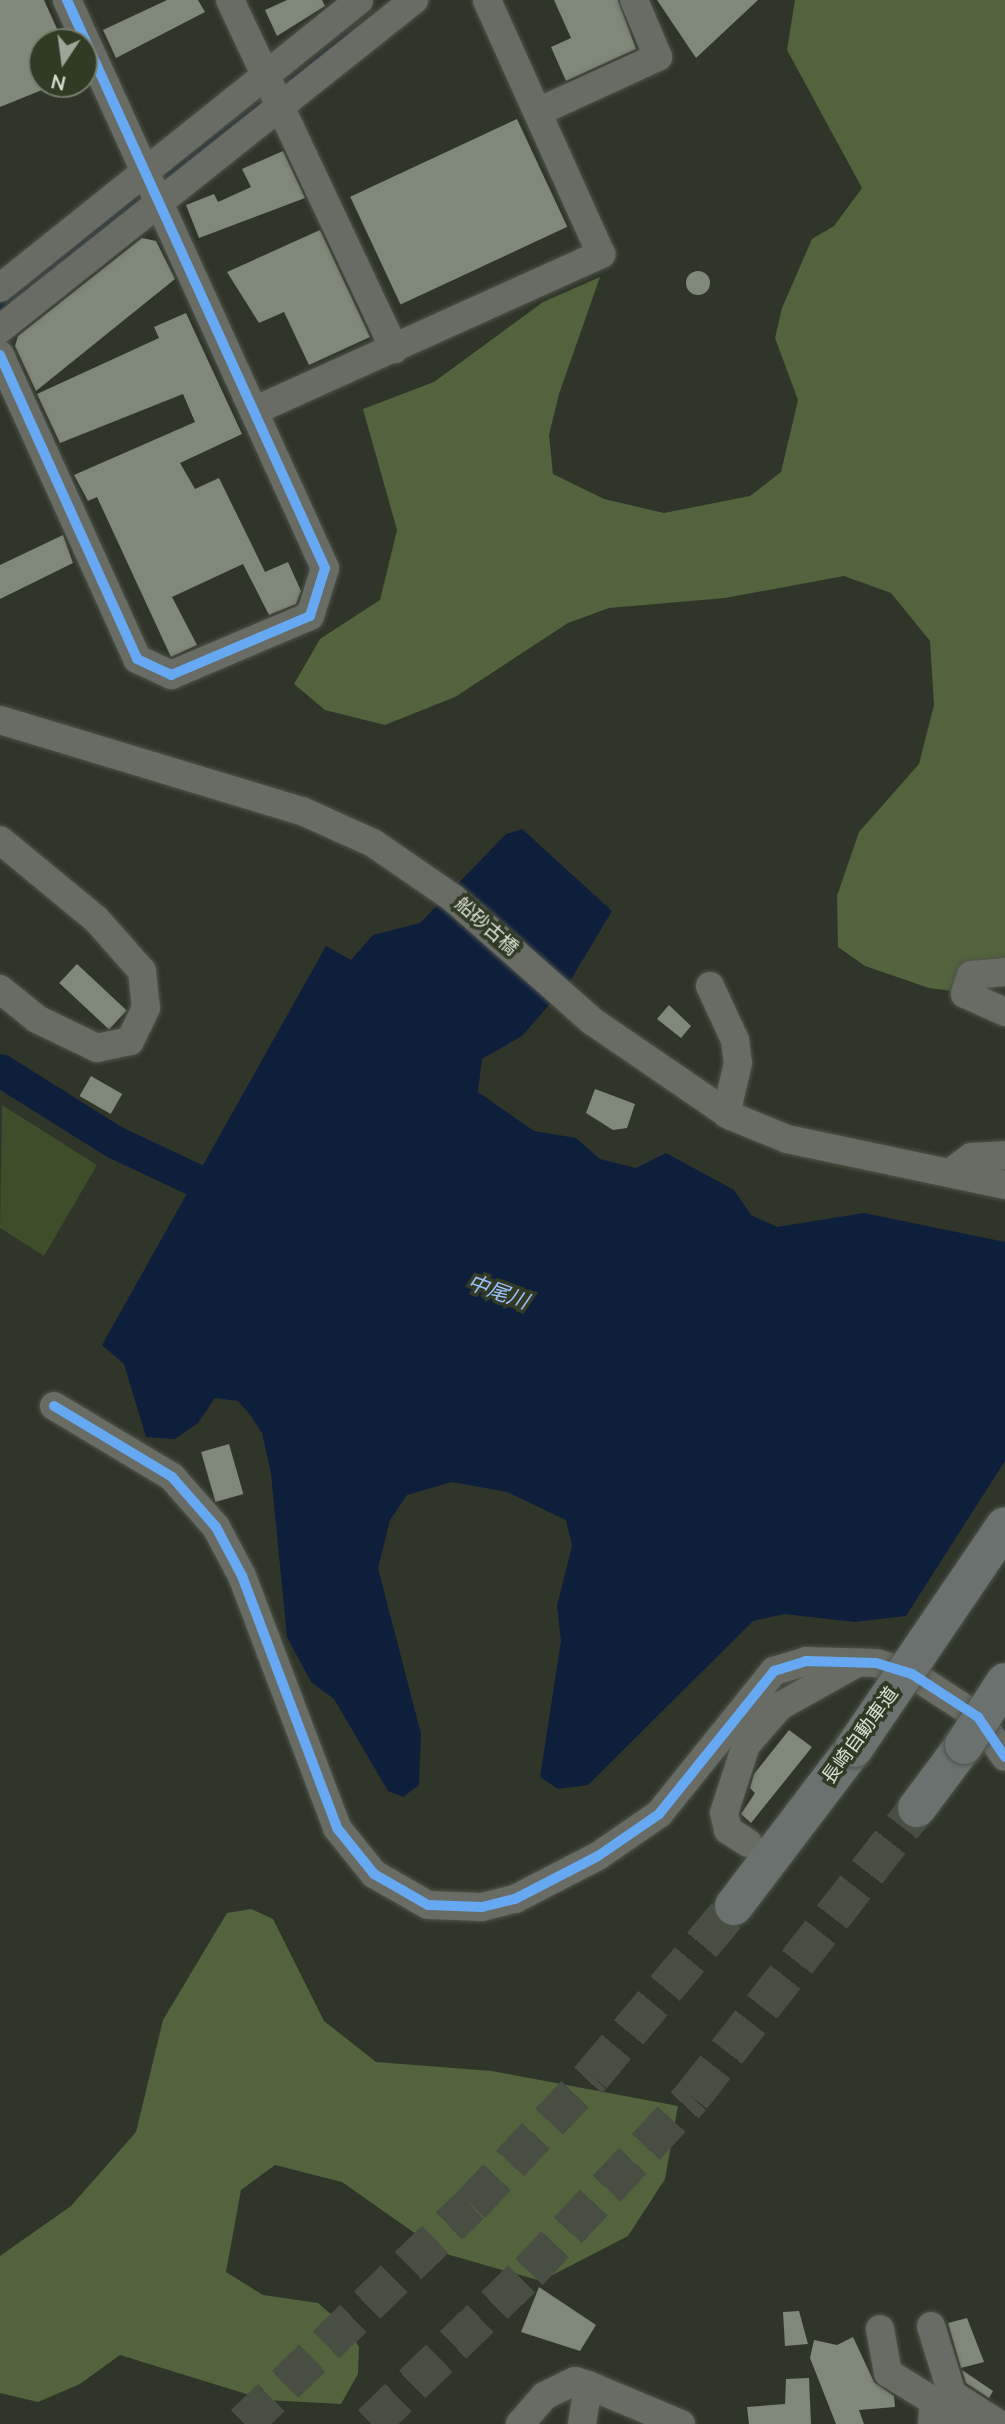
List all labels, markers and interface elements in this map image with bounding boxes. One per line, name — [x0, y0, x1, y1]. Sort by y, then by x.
north arrow — [28, 28, 98, 98]
text: N — [49, 67, 69, 96]
street label: 船砂古橋 — [450, 893, 522, 961]
water label: 中尾川 — [464, 1269, 532, 1315]
street label: 長崎自動車道 — [818, 1683, 904, 1789]

